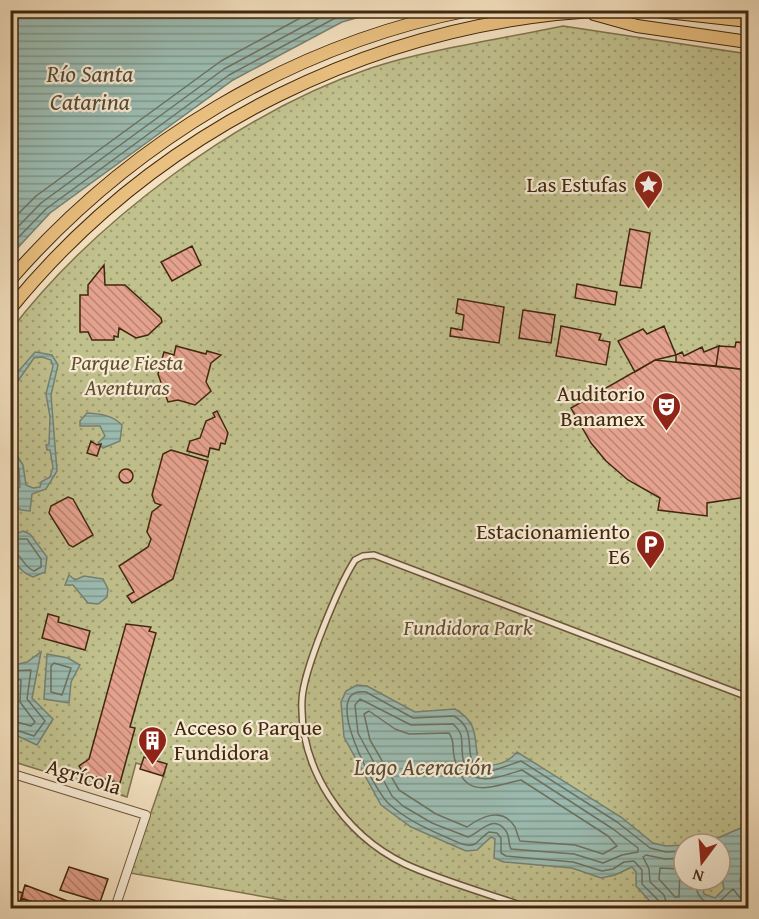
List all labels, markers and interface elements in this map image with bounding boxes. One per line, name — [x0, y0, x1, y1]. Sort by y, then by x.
water label: Río Santa Catarina — [46, 56, 133, 119]
place label: Las Estufas — [527, 168, 627, 200]
place icon: Las Estufas — [632, 168, 664, 210]
park label: Parque Fiesta Aventuras — [70, 346, 183, 403]
place label: Auditorio Banamex — [556, 377, 646, 434]
theatre icon: Auditorio Banamex — [650, 390, 682, 432]
place label: Estacionamiento E6 — [476, 515, 630, 572]
parking icon: Estacionamiento E6 — [635, 528, 667, 570]
park label: Fundidora Park — [402, 611, 534, 643]
place label: Acceso 6 Parque Fundidora — [174, 711, 322, 768]
building icon: Acceso 6 Parque Fundidora — [137, 724, 169, 766]
street label: Agrícola — [42, 749, 126, 803]
water label: Lago Aceración — [353, 749, 492, 784]
north arrow — [672, 832, 732, 892]
text: N — [689, 863, 706, 889]

